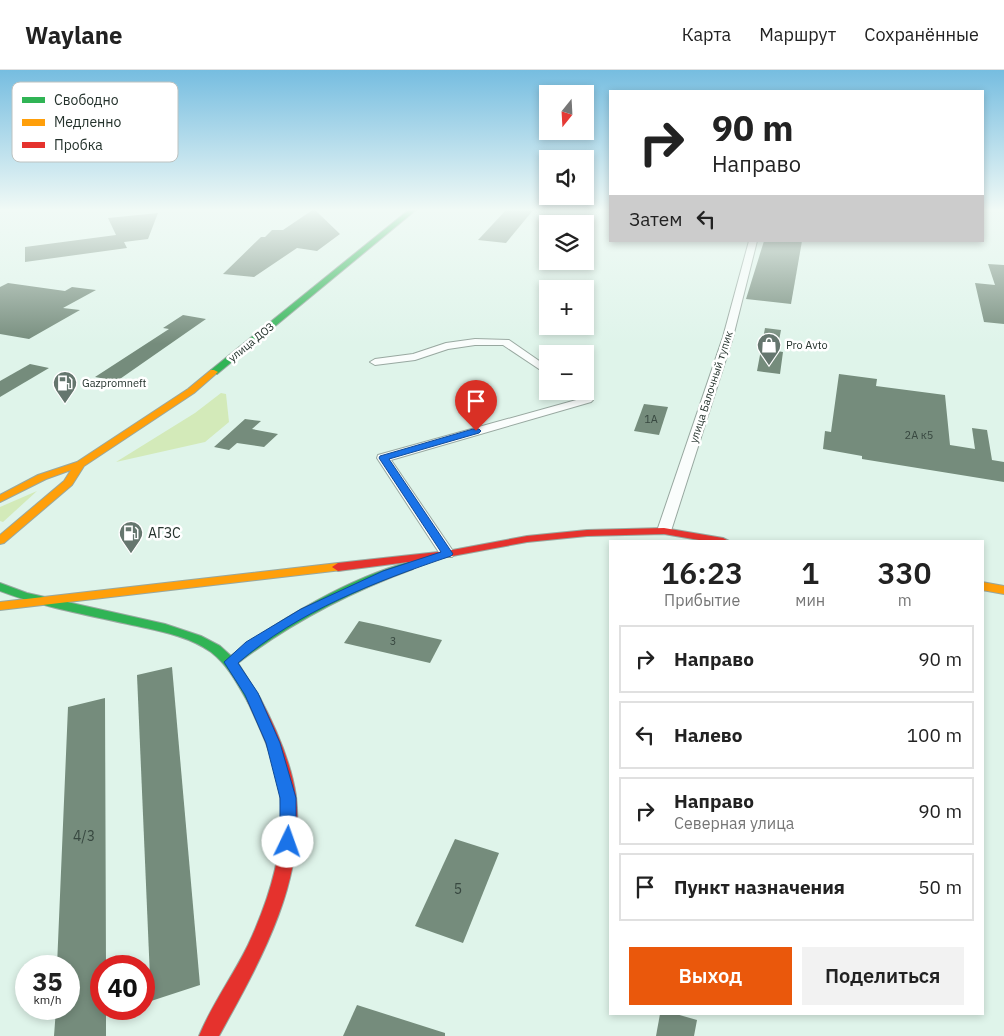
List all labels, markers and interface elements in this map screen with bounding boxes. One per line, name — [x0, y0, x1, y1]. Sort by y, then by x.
text: Waylane — [25, 19, 123, 51]
text: Карта — [682, 23, 731, 46]
text: Маршрут — [759, 23, 836, 46]
text: Сохранённые — [864, 23, 979, 46]
legend — [12, 82, 178, 162]
north arrow — [539, 85, 594, 140]
map controls — [539, 85, 594, 400]
text: Свободно — [54, 91, 119, 109]
text: 90 m — [712, 105, 794, 151]
icon: right — [629, 110, 694, 175]
text: Медленно — [54, 113, 122, 131]
text: Пробка — [54, 136, 103, 154]
text: Направо — [712, 149, 801, 178]
button: sound — [539, 150, 594, 205]
icon: left — [692, 205, 720, 233]
text: Затем — [629, 207, 682, 231]
button: layers — [539, 215, 594, 270]
button: + — [539, 280, 594, 335]
street label: улица ДОЗ — [225, 319, 277, 365]
street label: улица Балочный тупик — [686, 329, 736, 445]
shop icon: Pro Аvto — [756, 332, 782, 366]
place label: Pro Аvto — [786, 338, 828, 352]
button: − — [539, 345, 594, 400]
fuel station icon: Gazpromneft — [52, 370, 78, 404]
place label: Gazpromneft — [82, 376, 147, 390]
pin — [455, 380, 497, 431]
icon: arrive — [462, 387, 490, 415]
house number: 1А — [644, 412, 658, 426]
house number: 2А к5 — [905, 428, 933, 442]
fuel station icon: АГЗС — [118, 520, 144, 554]
place label: АГЗС — [148, 524, 181, 542]
text: 16:23 — [661, 553, 743, 592]
text: 1 — [801, 553, 819, 592]
text: 330 — [878, 553, 932, 592]
text: Прибытие — [664, 590, 740, 610]
text: мин — [795, 590, 825, 610]
text: m — [898, 590, 912, 610]
house number: 3 — [390, 634, 396, 648]
icon: right — [631, 645, 659, 673]
text: Направо — [674, 647, 754, 671]
text: 90 m — [918, 647, 962, 671]
icon: left — [631, 721, 659, 749]
text: Налево — [674, 723, 743, 747]
text: 100 m — [907, 723, 962, 747]
text: Направо — [674, 789, 754, 813]
icon: right — [631, 797, 659, 825]
text: 90 m — [918, 799, 962, 823]
text: Северная улица — [674, 813, 794, 833]
position arrow — [261, 815, 313, 867]
house number: 4/3 — [73, 827, 95, 845]
icon: arrive — [631, 873, 659, 901]
text: Пункт назначения — [674, 875, 845, 899]
text: 50 m — [918, 875, 962, 899]
house number: 5 — [454, 880, 462, 898]
button: Выход — [629, 947, 792, 1005]
button: Поделиться — [802, 947, 964, 1005]
speed limit sign: 40 — [90, 955, 155, 1020]
text: 35 — [32, 965, 63, 998]
text: km/h — [33, 992, 62, 1007]

